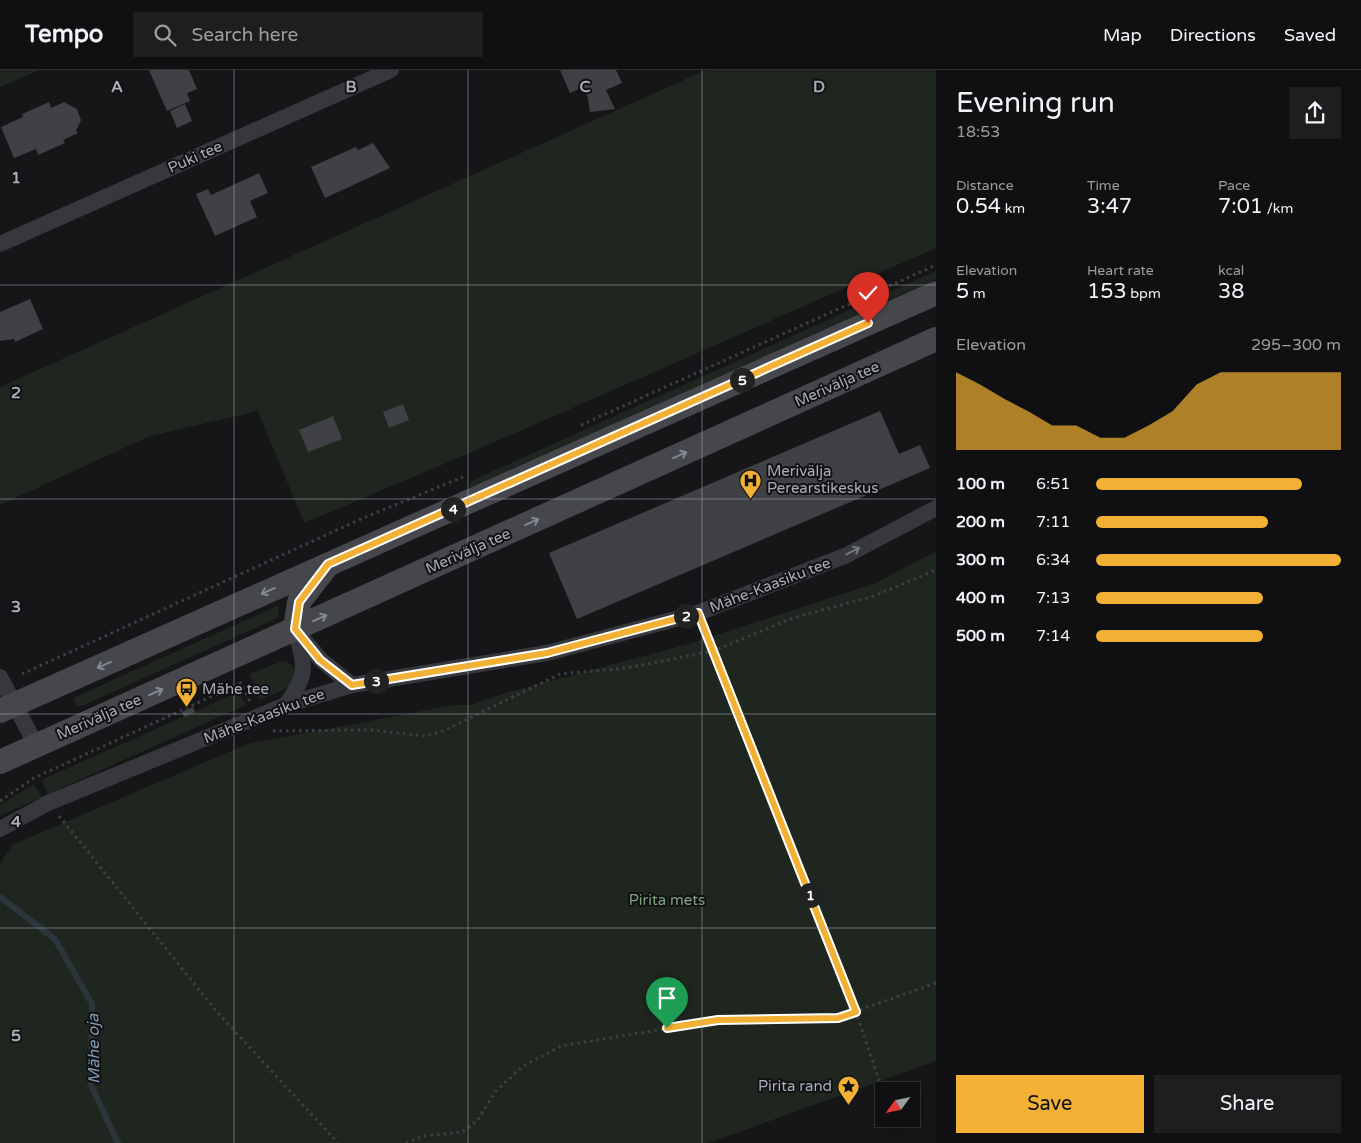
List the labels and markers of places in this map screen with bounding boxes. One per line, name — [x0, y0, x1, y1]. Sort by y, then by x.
pin — [847, 272, 889, 323]
pin: 5 — [730, 368, 754, 392]
place label: Merivälja Perearstikeskus — [767, 462, 878, 497]
hospital icon: Merivälja Perearstikeskus — [739, 468, 763, 499]
pin: 4 — [440, 496, 466, 522]
pin: 2 — [674, 604, 698, 628]
pin: 3 — [364, 668, 388, 694]
bus stop icon: Mähe tee — [174, 677, 198, 708]
place label: Mähe tee — [202, 680, 269, 698]
pin: 1 — [798, 882, 822, 908]
pin — [646, 977, 688, 1028]
place icon: Pirita rand — [836, 1074, 860, 1105]
place label: Pirita rand — [758, 1077, 832, 1095]

